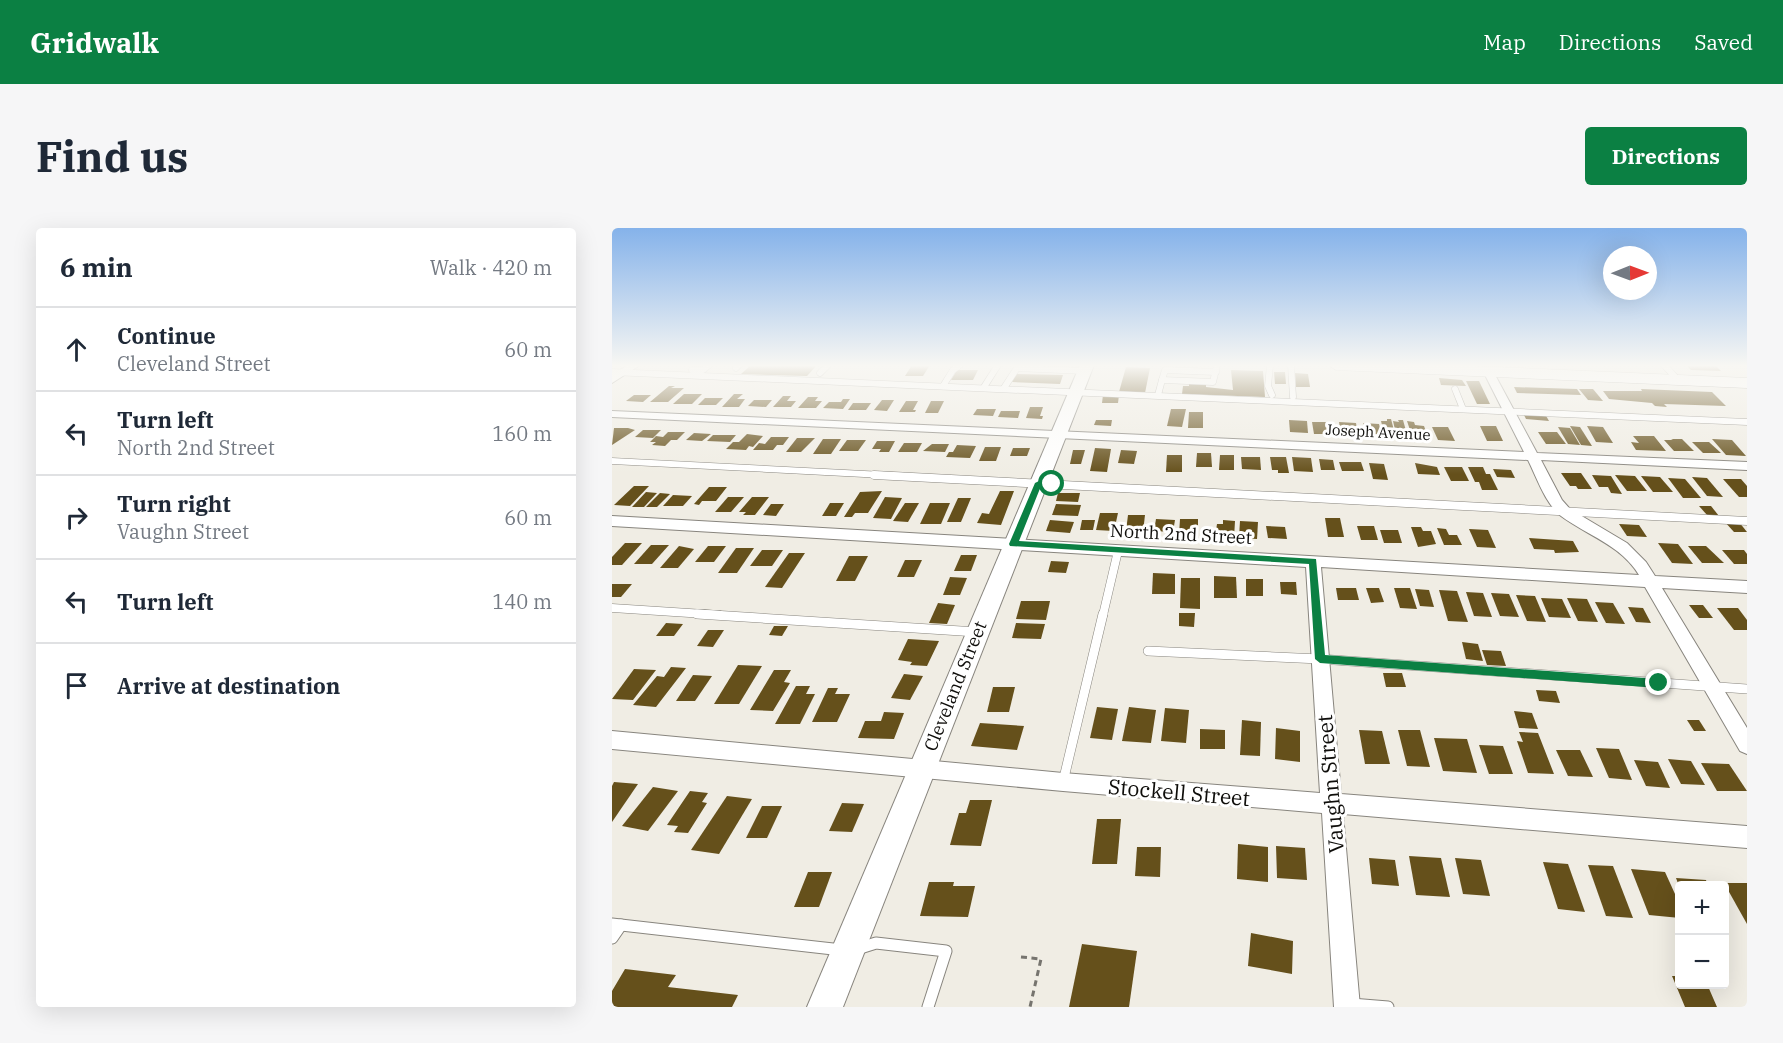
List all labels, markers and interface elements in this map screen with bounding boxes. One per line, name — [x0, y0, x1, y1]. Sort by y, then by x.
text: Gridwalk — [30, 24, 159, 61]
text: Map — [1483, 28, 1526, 56]
text: Directions — [1559, 28, 1661, 56]
text: Saved — [1694, 28, 1753, 56]
button: Directions — [1585, 127, 1747, 185]
text: Find us — [36, 129, 188, 184]
north arrow — [1603, 246, 1657, 300]
text: 6 min — [60, 250, 133, 284]
text: Walk · 420 m — [430, 254, 552, 281]
text: Continue — [117, 321, 216, 350]
icon: ahead — [60, 333, 93, 366]
text: 60 m — [504, 336, 552, 363]
text: Cleveland Street — [117, 350, 271, 377]
text: Turn left — [117, 405, 213, 434]
icon: left — [60, 417, 93, 450]
text: 160 m — [492, 420, 552, 447]
street label: Joseph Avenue — [1325, 420, 1431, 444]
text: North 2nd Street — [117, 434, 275, 461]
route start — [1038, 470, 1064, 496]
text: Turn right — [117, 489, 231, 518]
icon: right — [60, 501, 93, 534]
text: 60 m — [504, 504, 552, 531]
text: Vaughn Street — [117, 518, 249, 545]
street label: North 2nd Street — [1110, 519, 1252, 549]
icon: left — [60, 585, 93, 618]
text: Turn left — [117, 587, 213, 616]
text: 140 m — [492, 588, 552, 615]
street label: Cleveland Street — [918, 618, 992, 754]
icon: arrive — [60, 669, 93, 702]
route end — [1645, 669, 1671, 695]
text: Arrive at destination — [117, 671, 340, 700]
street label: Vaughn Street — [1310, 714, 1350, 854]
street label: Stockell Street — [1107, 772, 1251, 812]
map controls — [1675, 881, 1729, 989]
button: + — [1675, 881, 1729, 935]
button: − — [1675, 935, 1729, 989]

